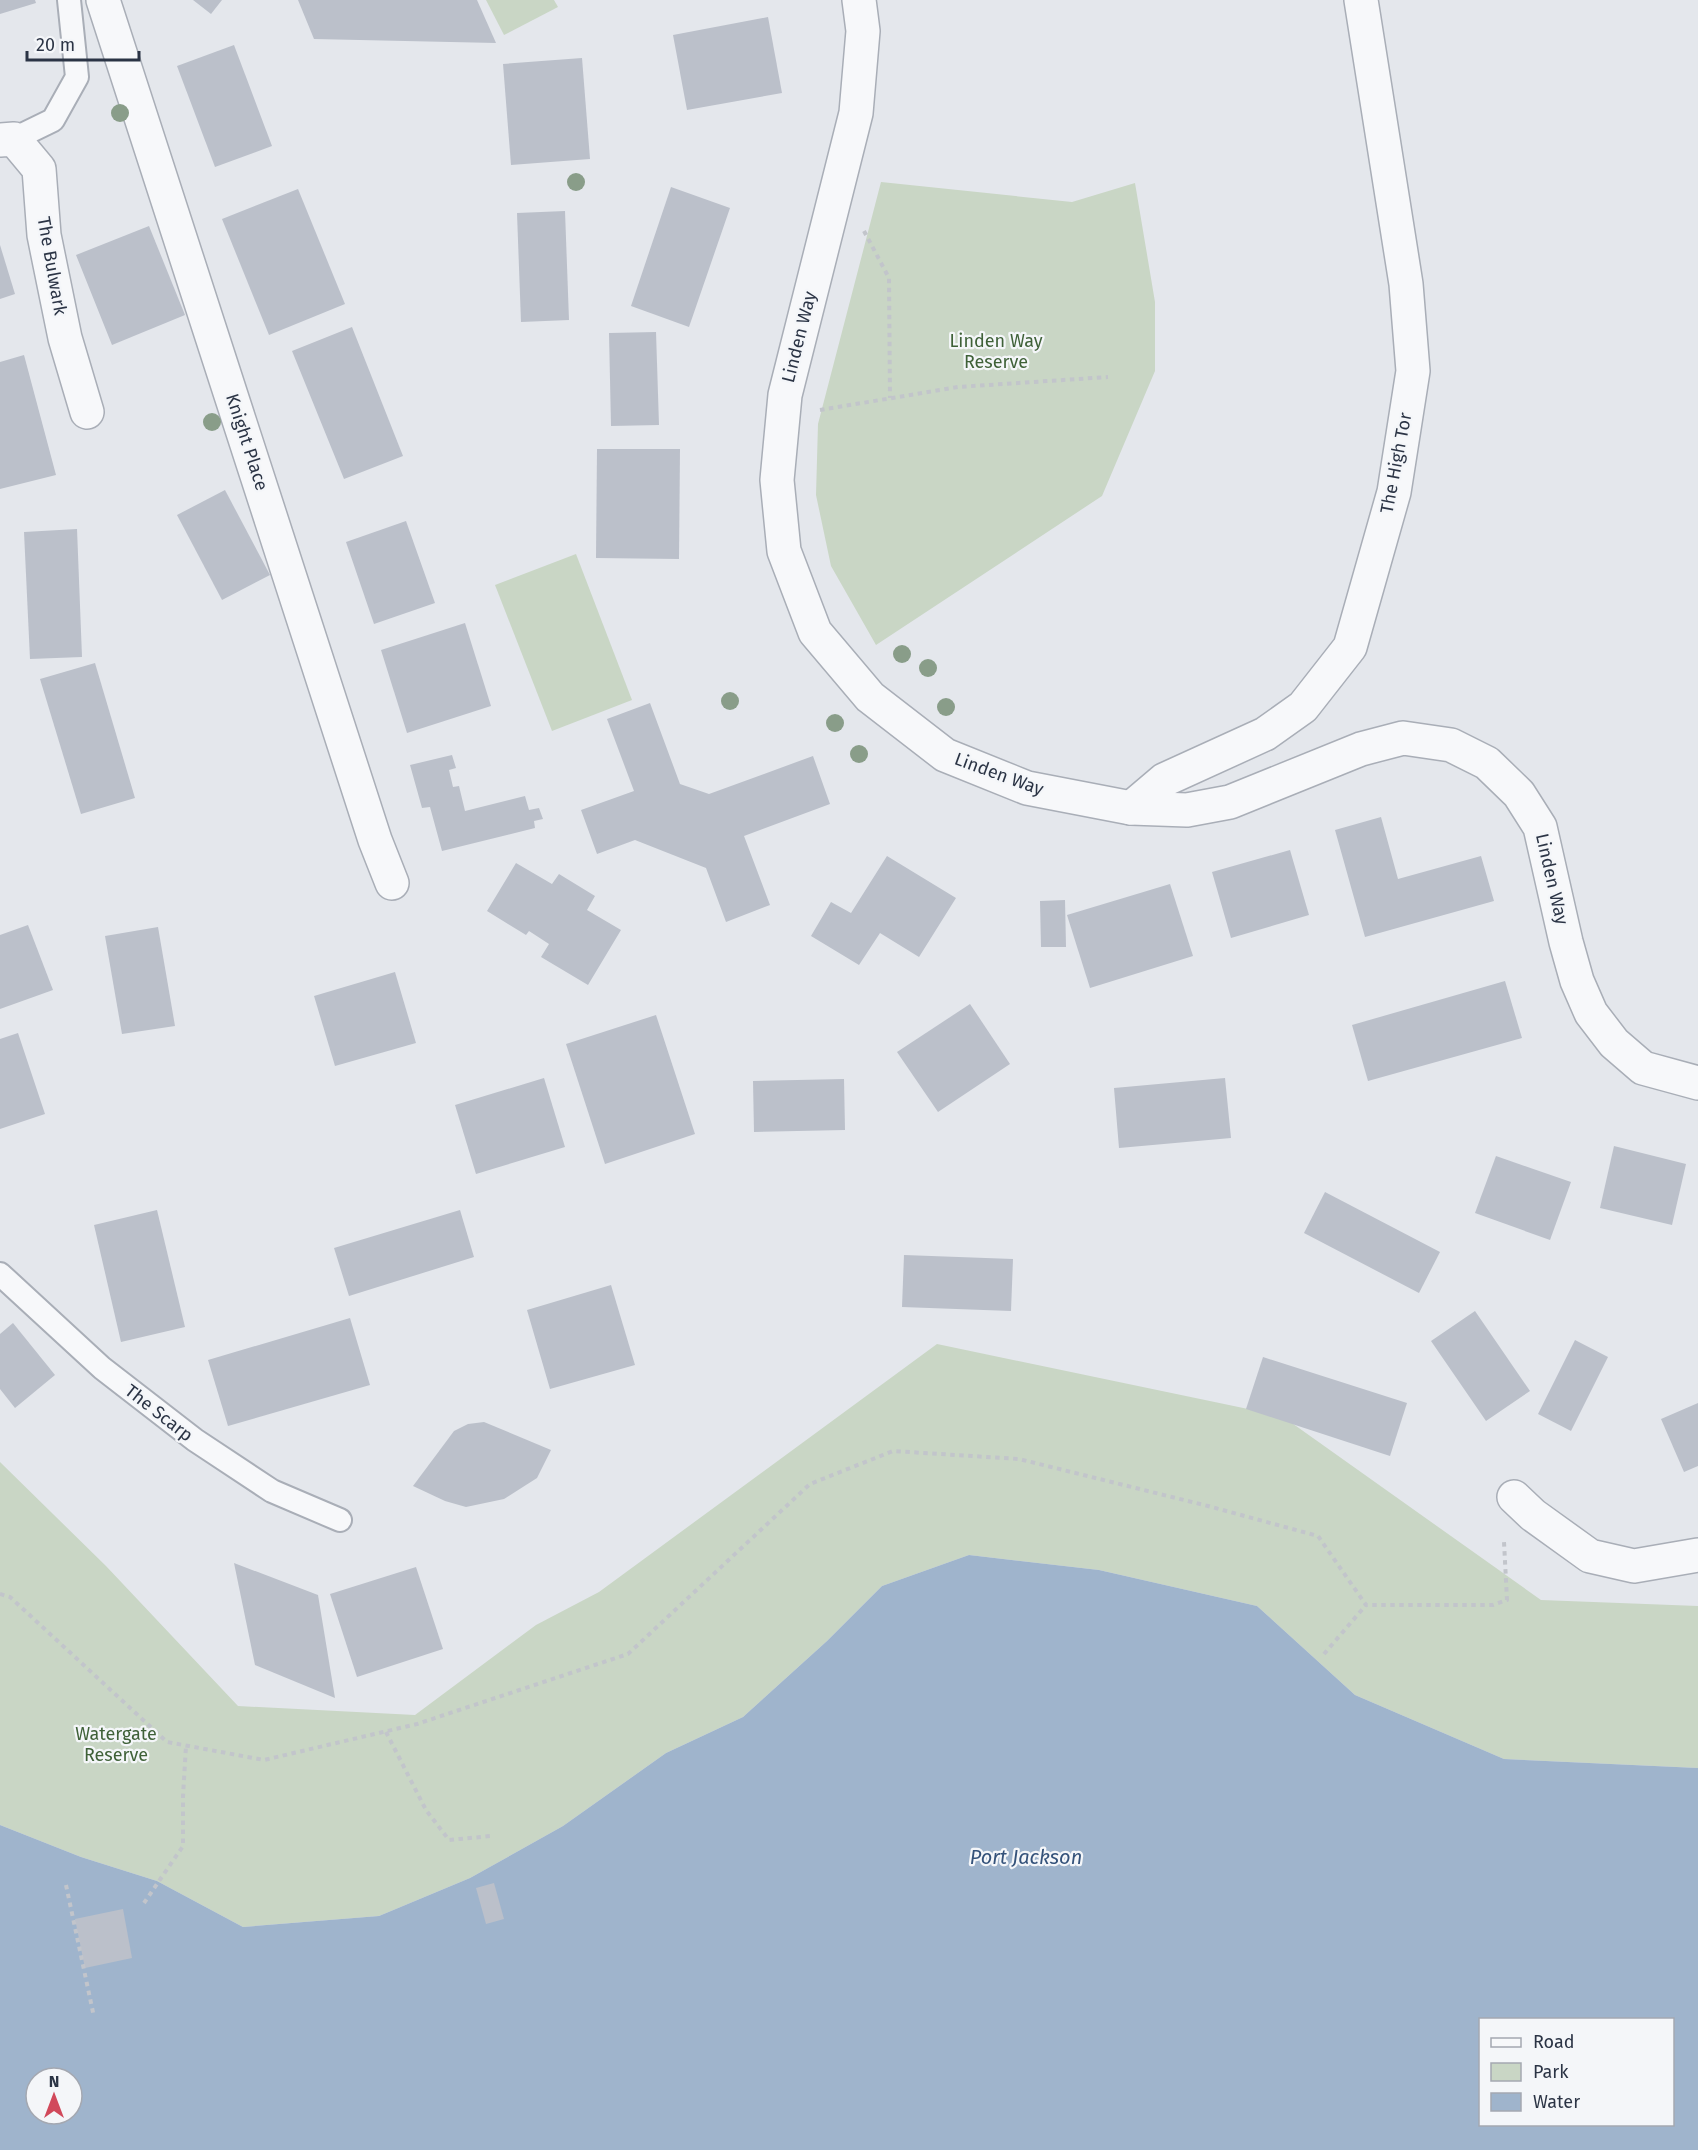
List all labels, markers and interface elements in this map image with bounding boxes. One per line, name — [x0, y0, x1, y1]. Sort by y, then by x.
scale bar — [27, 24, 140, 62]
text: 20 m — [36, 34, 75, 56]
street label: The Bulwark — [33, 215, 72, 318]
street label: Linden Way — [777, 289, 821, 385]
park label: Linden Way Reserve — [949, 330, 1043, 373]
street label: Knight Place — [221, 391, 273, 493]
street label: The High Tor — [1375, 411, 1417, 515]
street label: Linden Way — [951, 748, 1047, 800]
street label: Linden Way — [1531, 831, 1573, 927]
street label: The Scarp — [121, 1380, 197, 1446]
park label: Watergate Reserve — [75, 1723, 157, 1766]
water label: Port Jackson — [970, 1845, 1082, 1869]
legend — [1479, 2018, 1674, 2126]
text: Road — [1533, 2031, 1575, 2053]
text: Park — [1533, 2061, 1569, 2083]
north arrow — [24, 2066, 84, 2126]
text: N — [49, 2072, 59, 2091]
text: Water — [1533, 2091, 1580, 2113]

